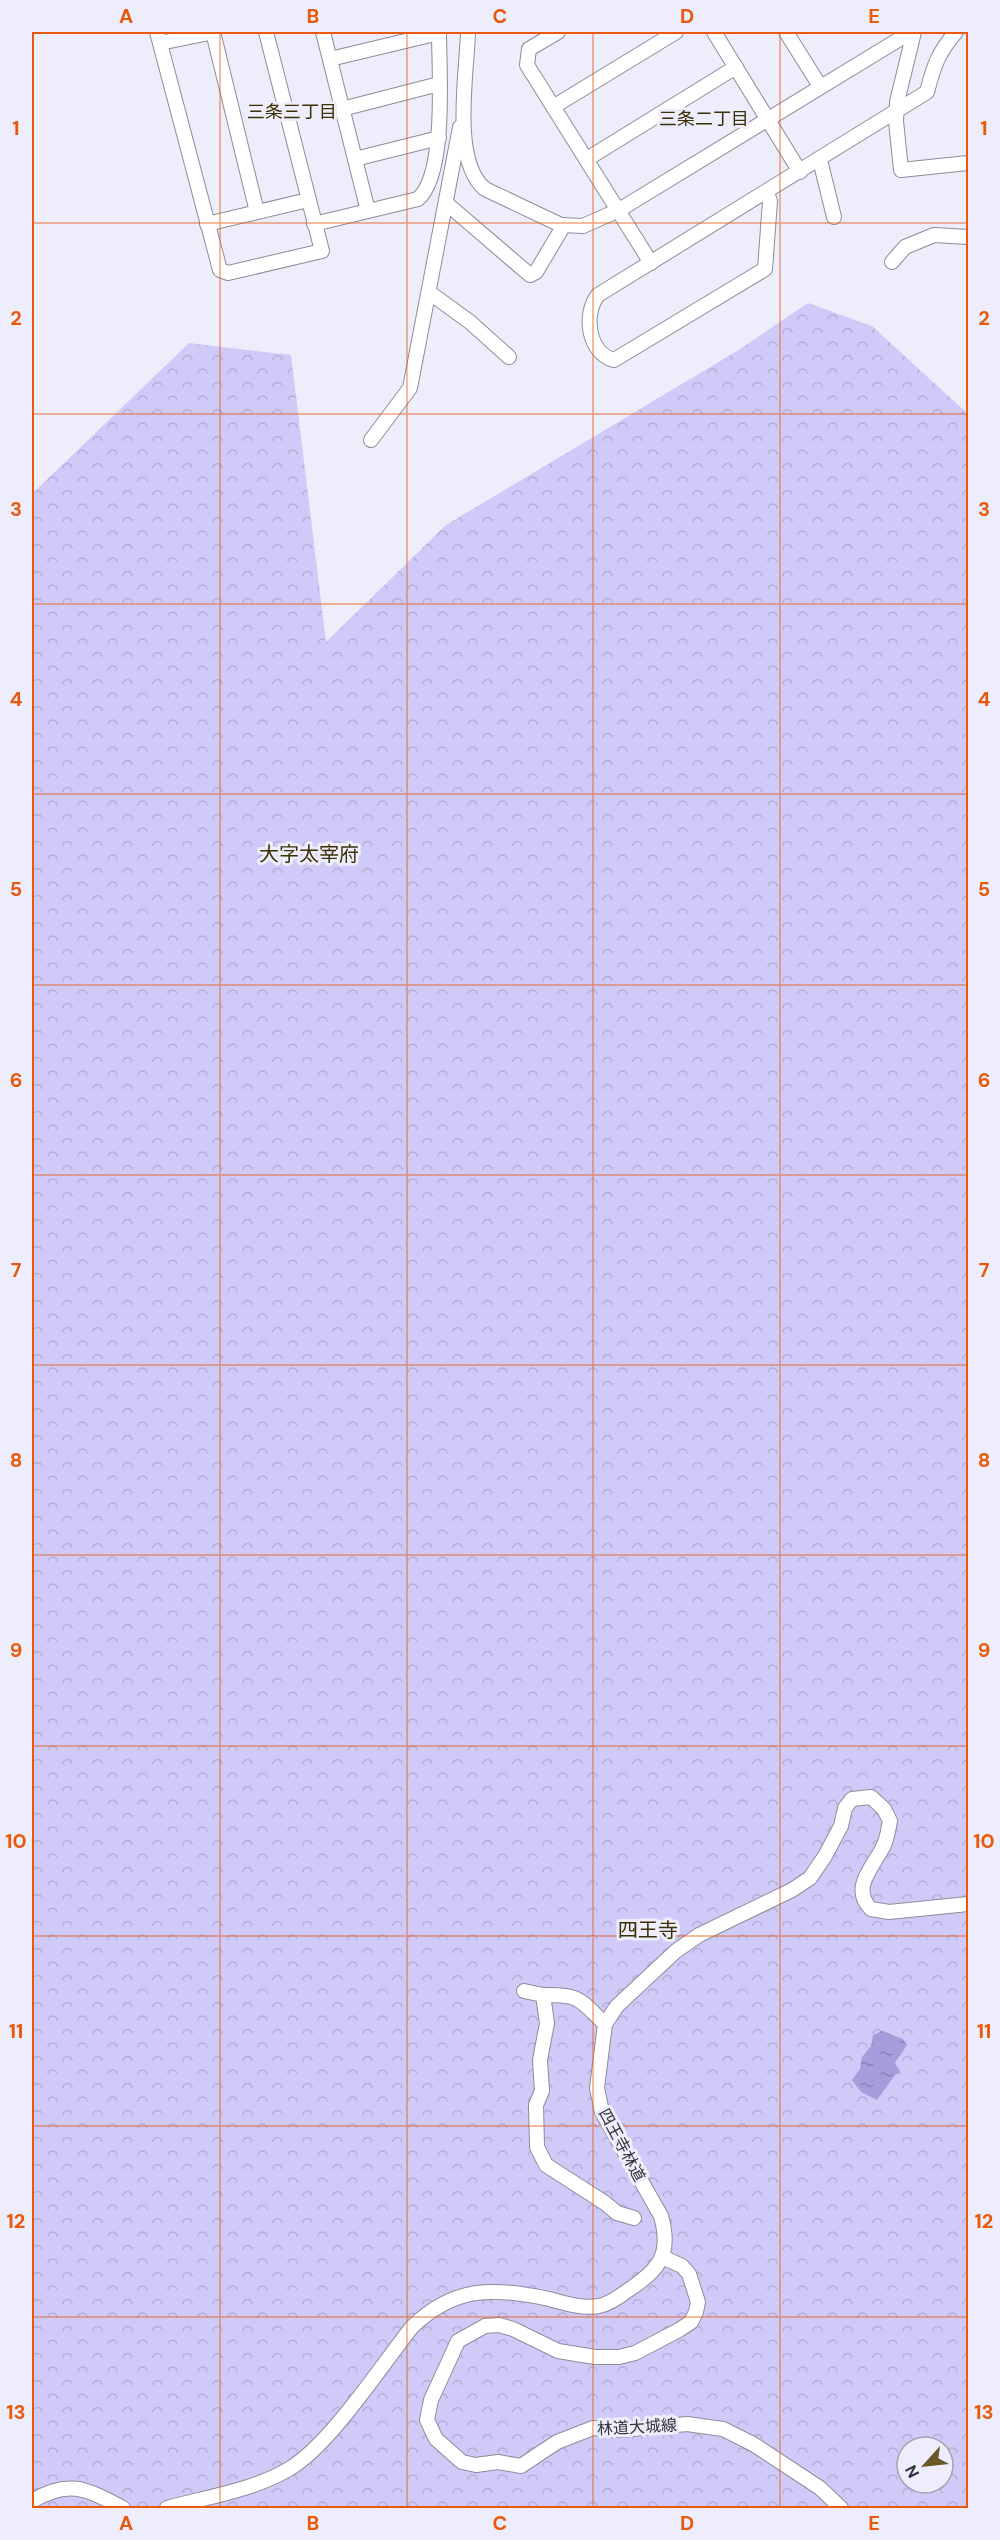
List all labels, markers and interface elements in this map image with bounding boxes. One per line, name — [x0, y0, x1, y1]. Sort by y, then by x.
text: A — [119, 3, 133, 29]
text: B — [307, 3, 319, 29]
text: C — [493, 3, 507, 29]
text: D — [680, 3, 694, 29]
text: E — [868, 3, 880, 29]
district label: 三条三丁目 — [247, 100, 337, 124]
district label: 三条二丁目 — [659, 107, 749, 131]
text: 1 — [12, 115, 20, 141]
text: 1 — [980, 115, 988, 141]
text: 2 — [10, 305, 22, 331]
text: 2 — [978, 305, 990, 331]
text: 3 — [10, 496, 22, 522]
text: 3 — [978, 496, 990, 522]
text: 4 — [10, 686, 23, 712]
text: 4 — [978, 686, 991, 712]
district label: 大字太宰府 — [259, 841, 359, 867]
text: 5 — [10, 876, 22, 902]
text: 5 — [978, 876, 990, 902]
text: 6 — [10, 1067, 22, 1093]
text: 6 — [978, 1067, 990, 1093]
text: 7 — [11, 1257, 22, 1283]
text: 7 — [979, 1257, 990, 1283]
text: 8 — [10, 1447, 22, 1473]
text: 8 — [978, 1447, 990, 1473]
text: 9 — [10, 1637, 22, 1663]
text: 9 — [978, 1637, 990, 1663]
text: 10 — [5, 1828, 27, 1854]
text: 10 — [973, 1828, 995, 1854]
district label: 四王寺 — [618, 1917, 678, 1943]
text: 11 — [9, 2018, 23, 2044]
text: 11 — [977, 2018, 991, 2044]
street label: 四王寺林道 — [594, 2105, 650, 2185]
text: 12 — [7, 2208, 25, 2234]
text: 12 — [975, 2208, 993, 2234]
text: 13 — [6, 2399, 26, 2425]
text: 13 — [974, 2399, 994, 2425]
street label: 林道大城線 — [596, 2414, 678, 2440]
north arrow — [895, 2435, 955, 2495]
text: N — [900, 2462, 924, 2482]
text: A — [119, 2510, 133, 2536]
text: B — [307, 2510, 319, 2536]
text: C — [493, 2510, 507, 2536]
text: D — [680, 2510, 694, 2536]
text: E — [868, 2510, 880, 2536]

